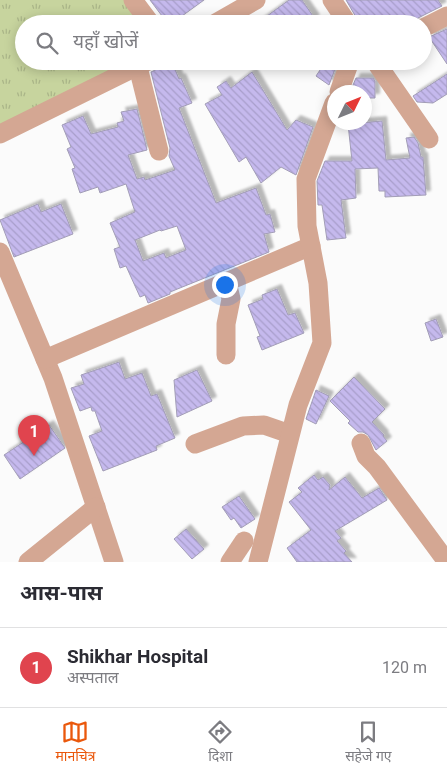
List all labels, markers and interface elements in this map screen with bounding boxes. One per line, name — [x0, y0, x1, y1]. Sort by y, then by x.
search box — [15, 15, 432, 70]
icon: search — [33, 29, 61, 57]
text: यहाँ खोजें — [73, 30, 138, 53]
north arrow — [327, 85, 372, 130]
your location — [212, 272, 238, 298]
pin: 1 — [18, 415, 50, 456]
text: आस-पास — [20, 581, 102, 605]
text: Shikhar Hospital — [67, 645, 208, 668]
text: 1 — [31, 658, 41, 677]
text: 120 m — [382, 658, 427, 677]
text: अस्पताल — [67, 668, 119, 687]
tab: मानचित्र — [55, 718, 95, 767]
tab: दिशा — [206, 718, 234, 767]
tab: सहेजे गए — [345, 718, 392, 767]

